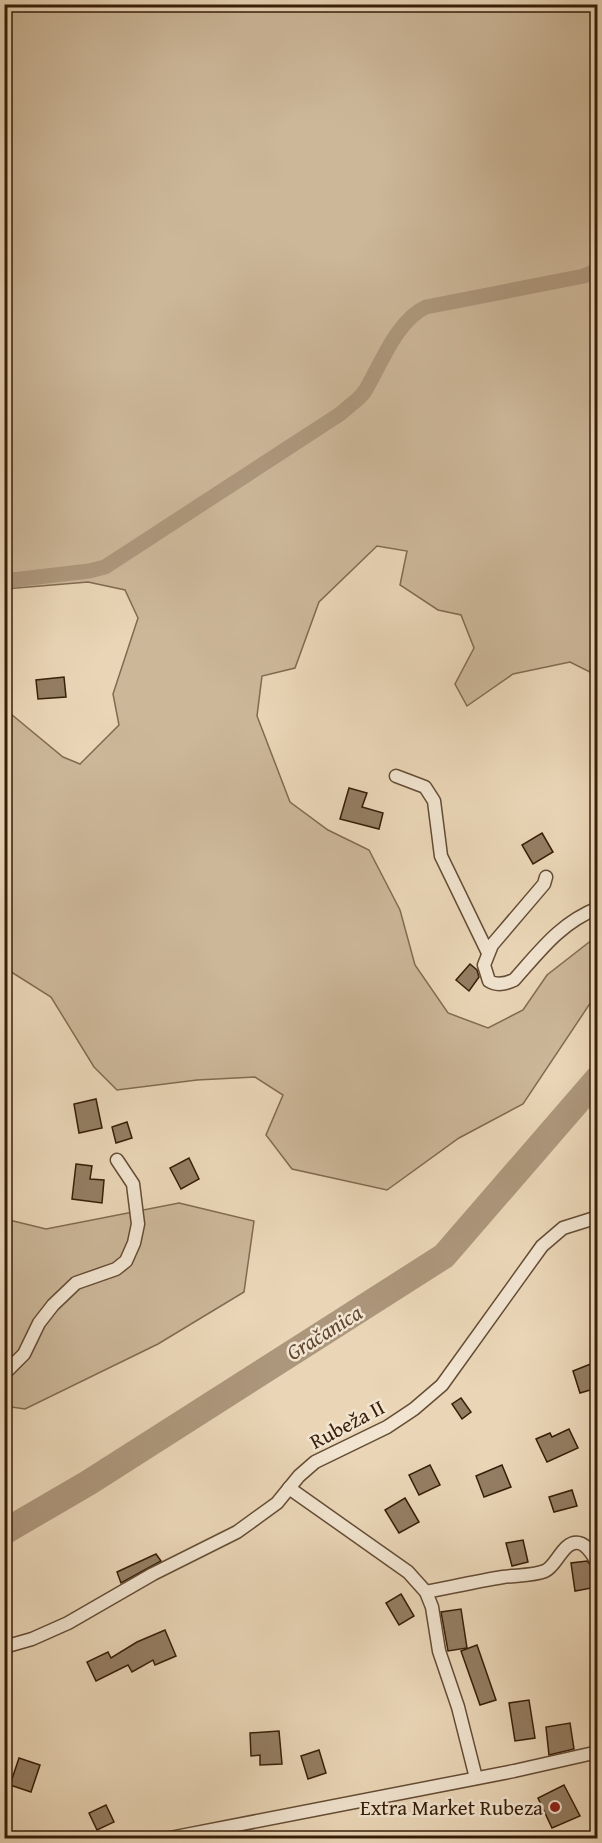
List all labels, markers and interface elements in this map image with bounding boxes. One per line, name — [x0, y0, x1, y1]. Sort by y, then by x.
water label: Gračanica — [280, 1296, 368, 1368]
street label: Rubeža II — [304, 1391, 390, 1457]
place label: Extra Market Rubeza — [360, 1792, 543, 1823]
marker: Extra Market Rubeza — [548, 1800, 562, 1814]

